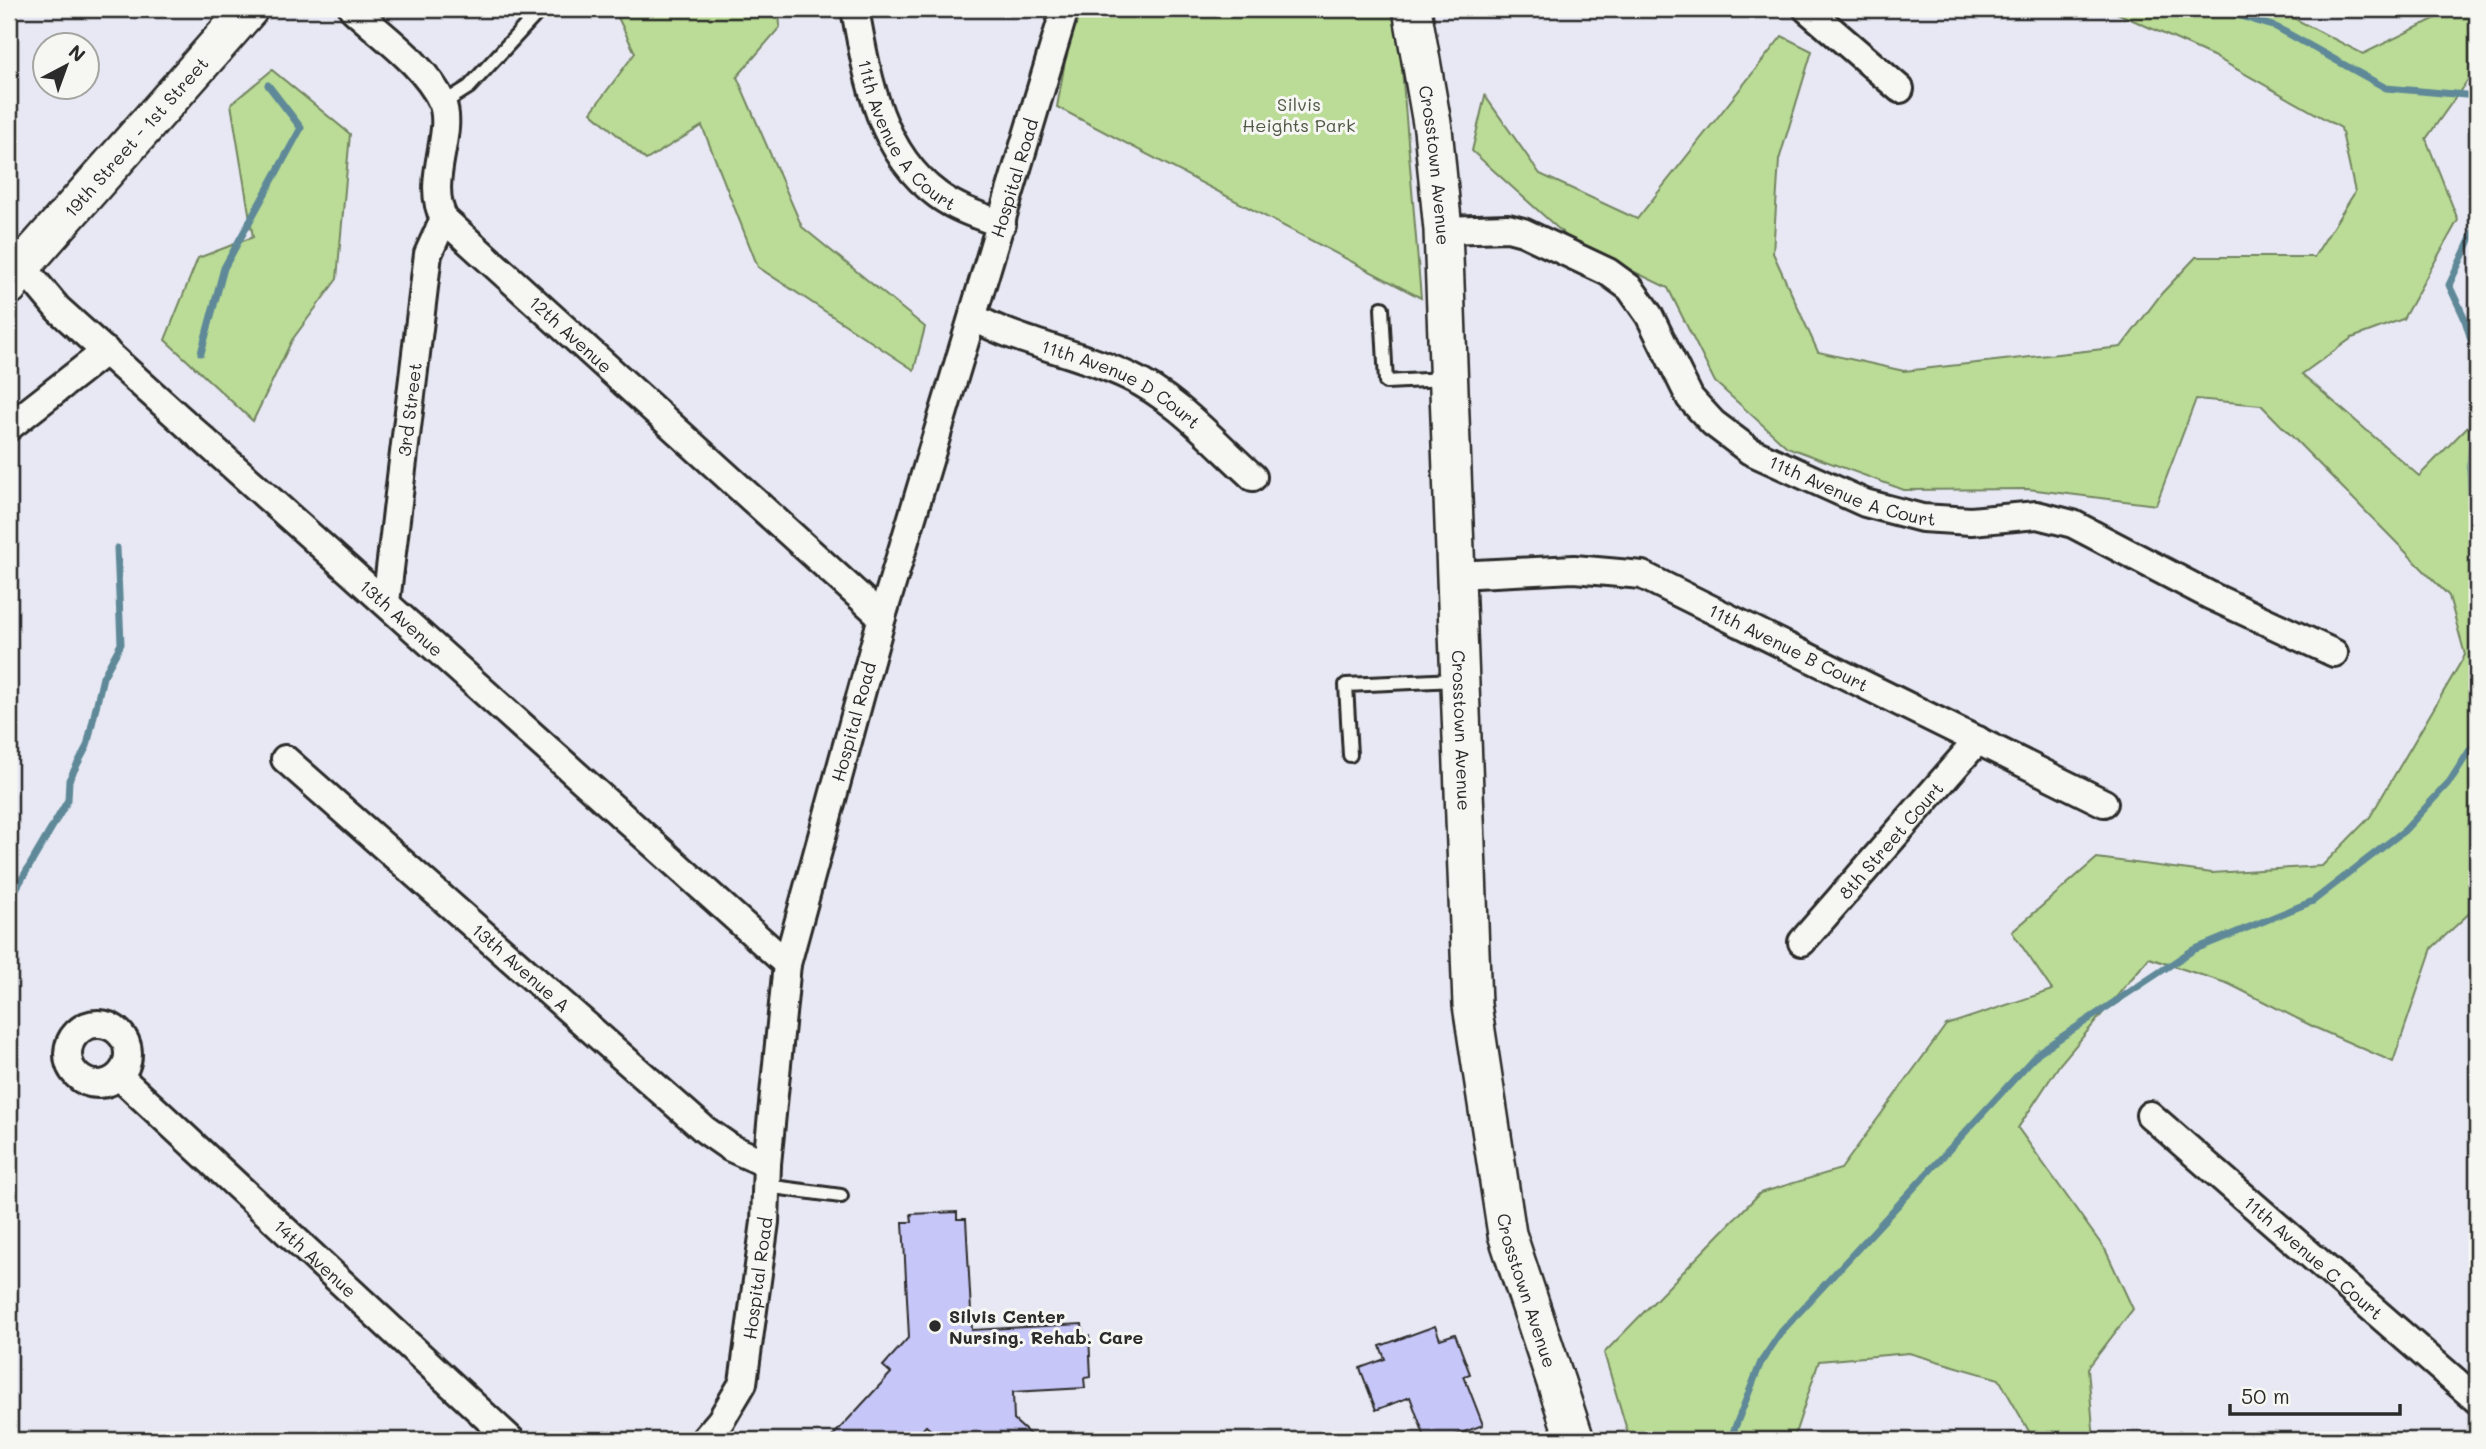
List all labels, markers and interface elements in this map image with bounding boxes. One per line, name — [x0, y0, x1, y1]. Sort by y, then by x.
north arrow — [32, 32, 102, 102]
text: N — [64, 39, 91, 67]
street label: 19th Street - 1st Street — [59, 52, 213, 222]
street label: 11th Avenue A Court — [853, 57, 960, 216]
street label: Crosstown Avenue — [1414, 83, 1456, 246]
park label: Silvis Heights Park — [1242, 92, 1356, 137]
street label: Hospital Road — [985, 116, 1043, 240]
street label: 12th Avenue — [524, 290, 617, 378]
street label: 11th Avenue D Court — [1038, 334, 1205, 434]
street label: 3rd Street — [392, 361, 427, 458]
street label: 11th Avenue A Court — [1765, 449, 1936, 531]
street label: 13th Avenue — [355, 574, 449, 662]
street label: 11th Avenue B Court — [1705, 598, 1873, 697]
street label: Crosstown Avenue — [1447, 650, 1477, 811]
street label: Hospital Road — [825, 659, 881, 784]
street label: 8th Street Court — [1833, 776, 1948, 904]
street label: 13th Avenue A — [467, 918, 575, 1017]
street label: 11th Avenue C Court — [2239, 1190, 2388, 1325]
street label: Crosstown Avenue — [1492, 1212, 1562, 1371]
street label: 14th Avenue — [269, 1214, 362, 1303]
street label: Hospital Road — [737, 1216, 778, 1341]
place label: Silvis Center Nursing. Rehab. Care — [949, 1304, 1144, 1349]
marker: Silvis Center Nursing. Rehab. Care — [927, 1318, 943, 1334]
scale bar — [2230, 1372, 2400, 1416]
text: 50 m — [2241, 1382, 2290, 1409]

